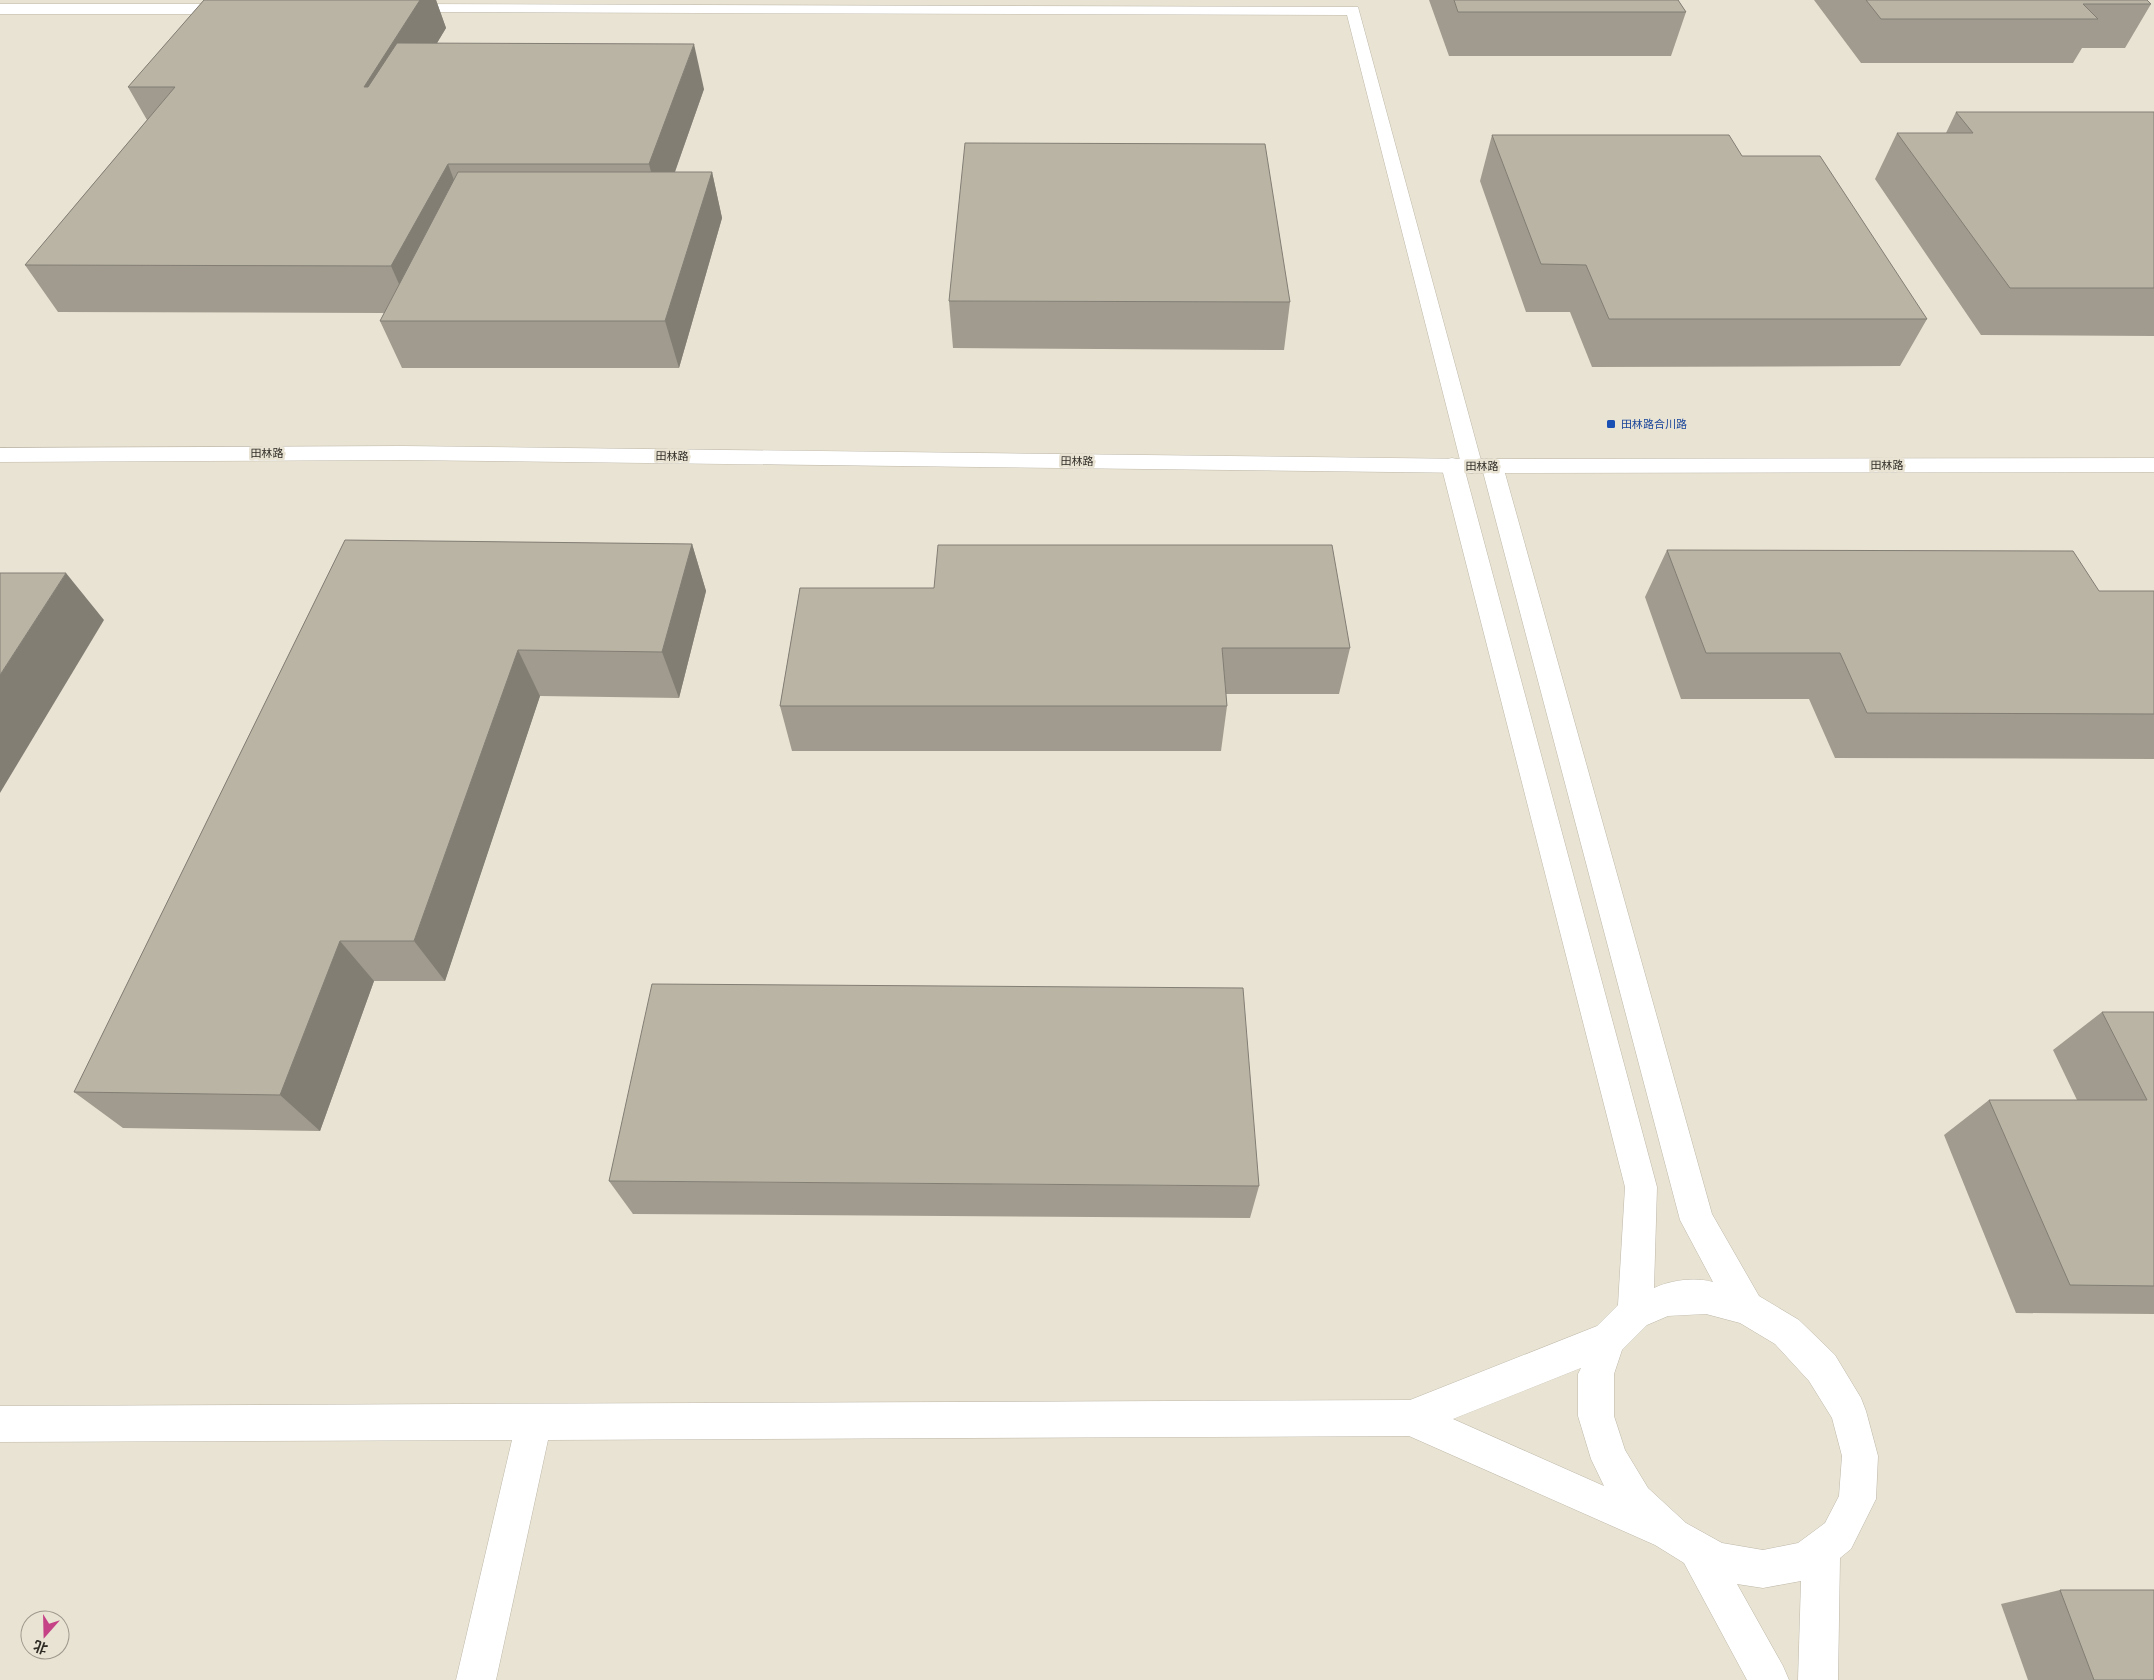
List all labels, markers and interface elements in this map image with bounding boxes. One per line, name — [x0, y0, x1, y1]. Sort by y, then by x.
marker: 田林路合川路 — [1605, 418, 1617, 430]
place label: 田林路合川路 — [1621, 418, 1687, 431]
street label: 田林路 — [251, 447, 284, 460]
street label: 田林路 — [655, 450, 689, 463]
street label: 田林路 — [1060, 455, 1094, 468]
street label: 田林路 — [1871, 459, 1904, 472]
street label: 田林路 — [1466, 460, 1499, 473]
north arrow — [20, 1610, 70, 1660]
text: 北 — [31, 1636, 50, 1657]

